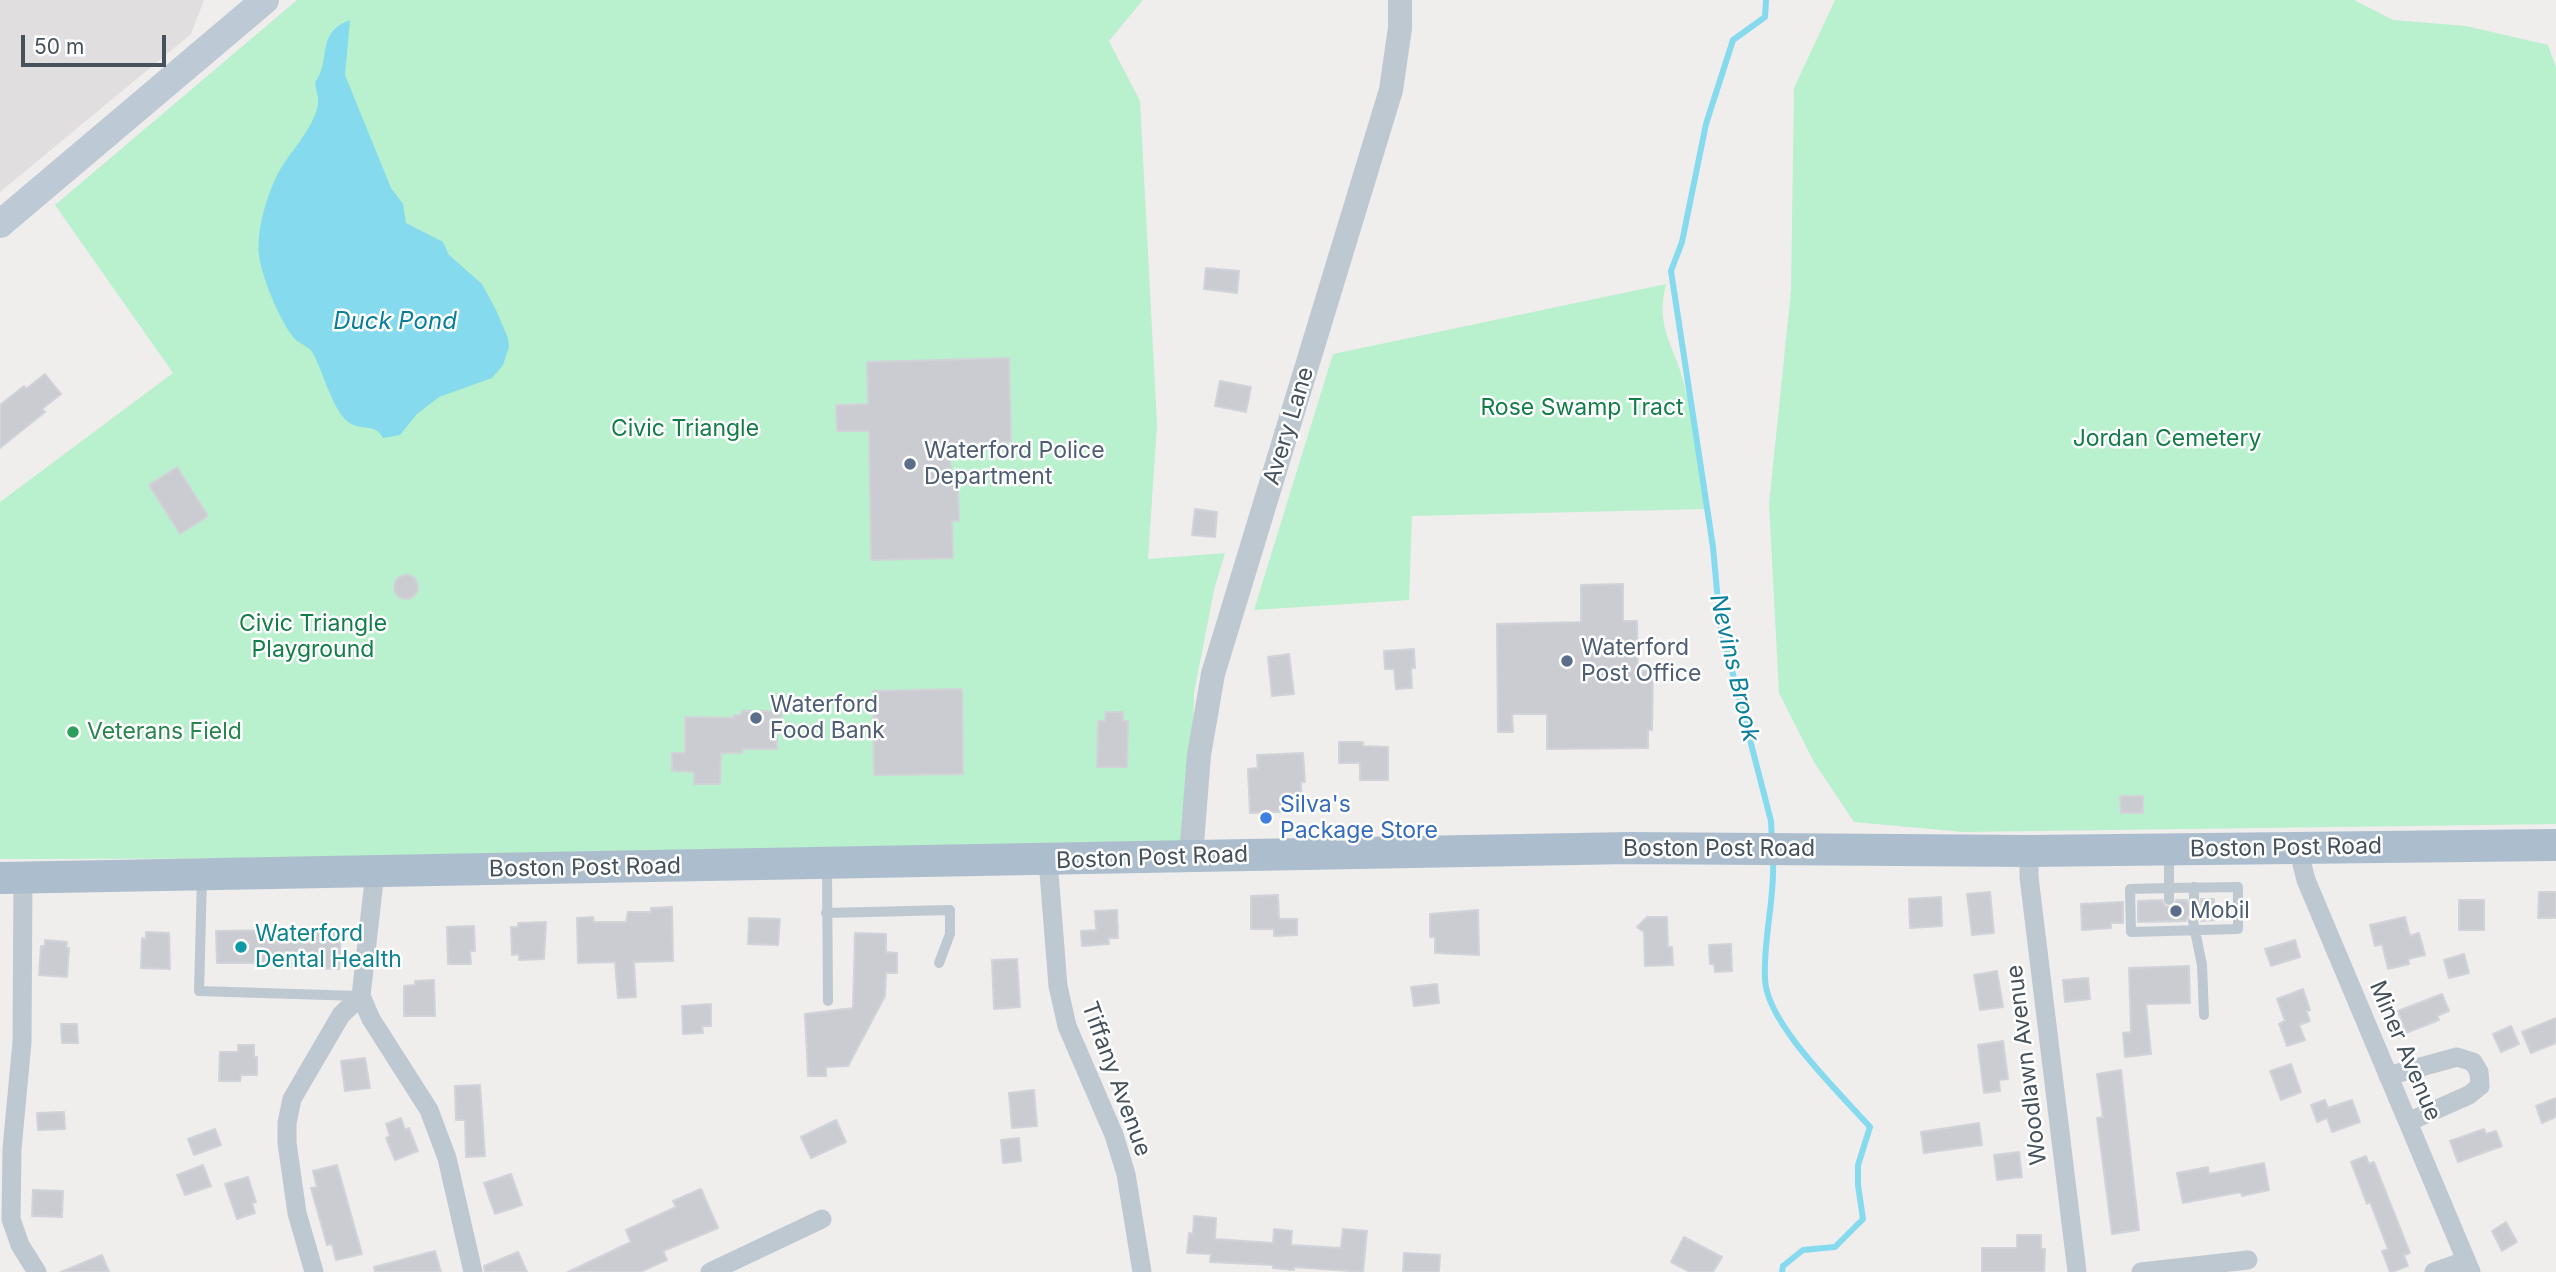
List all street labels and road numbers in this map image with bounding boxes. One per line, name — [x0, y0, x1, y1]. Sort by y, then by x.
street label: Avery Lane — [1258, 364, 1320, 488]
street label: Boston Post Road — [2190, 833, 2382, 863]
street label: Boston Post Road — [1623, 835, 1815, 863]
street label: Boston Post Road — [1056, 841, 1248, 875]
street label: Boston Post Road — [489, 853, 681, 883]
street label: Woodlawn Avenue — [2001, 963, 2053, 1167]
street label: Miner Avenue — [2363, 977, 2447, 1125]
street label: Tiffany Avenue — [1075, 998, 1157, 1160]

